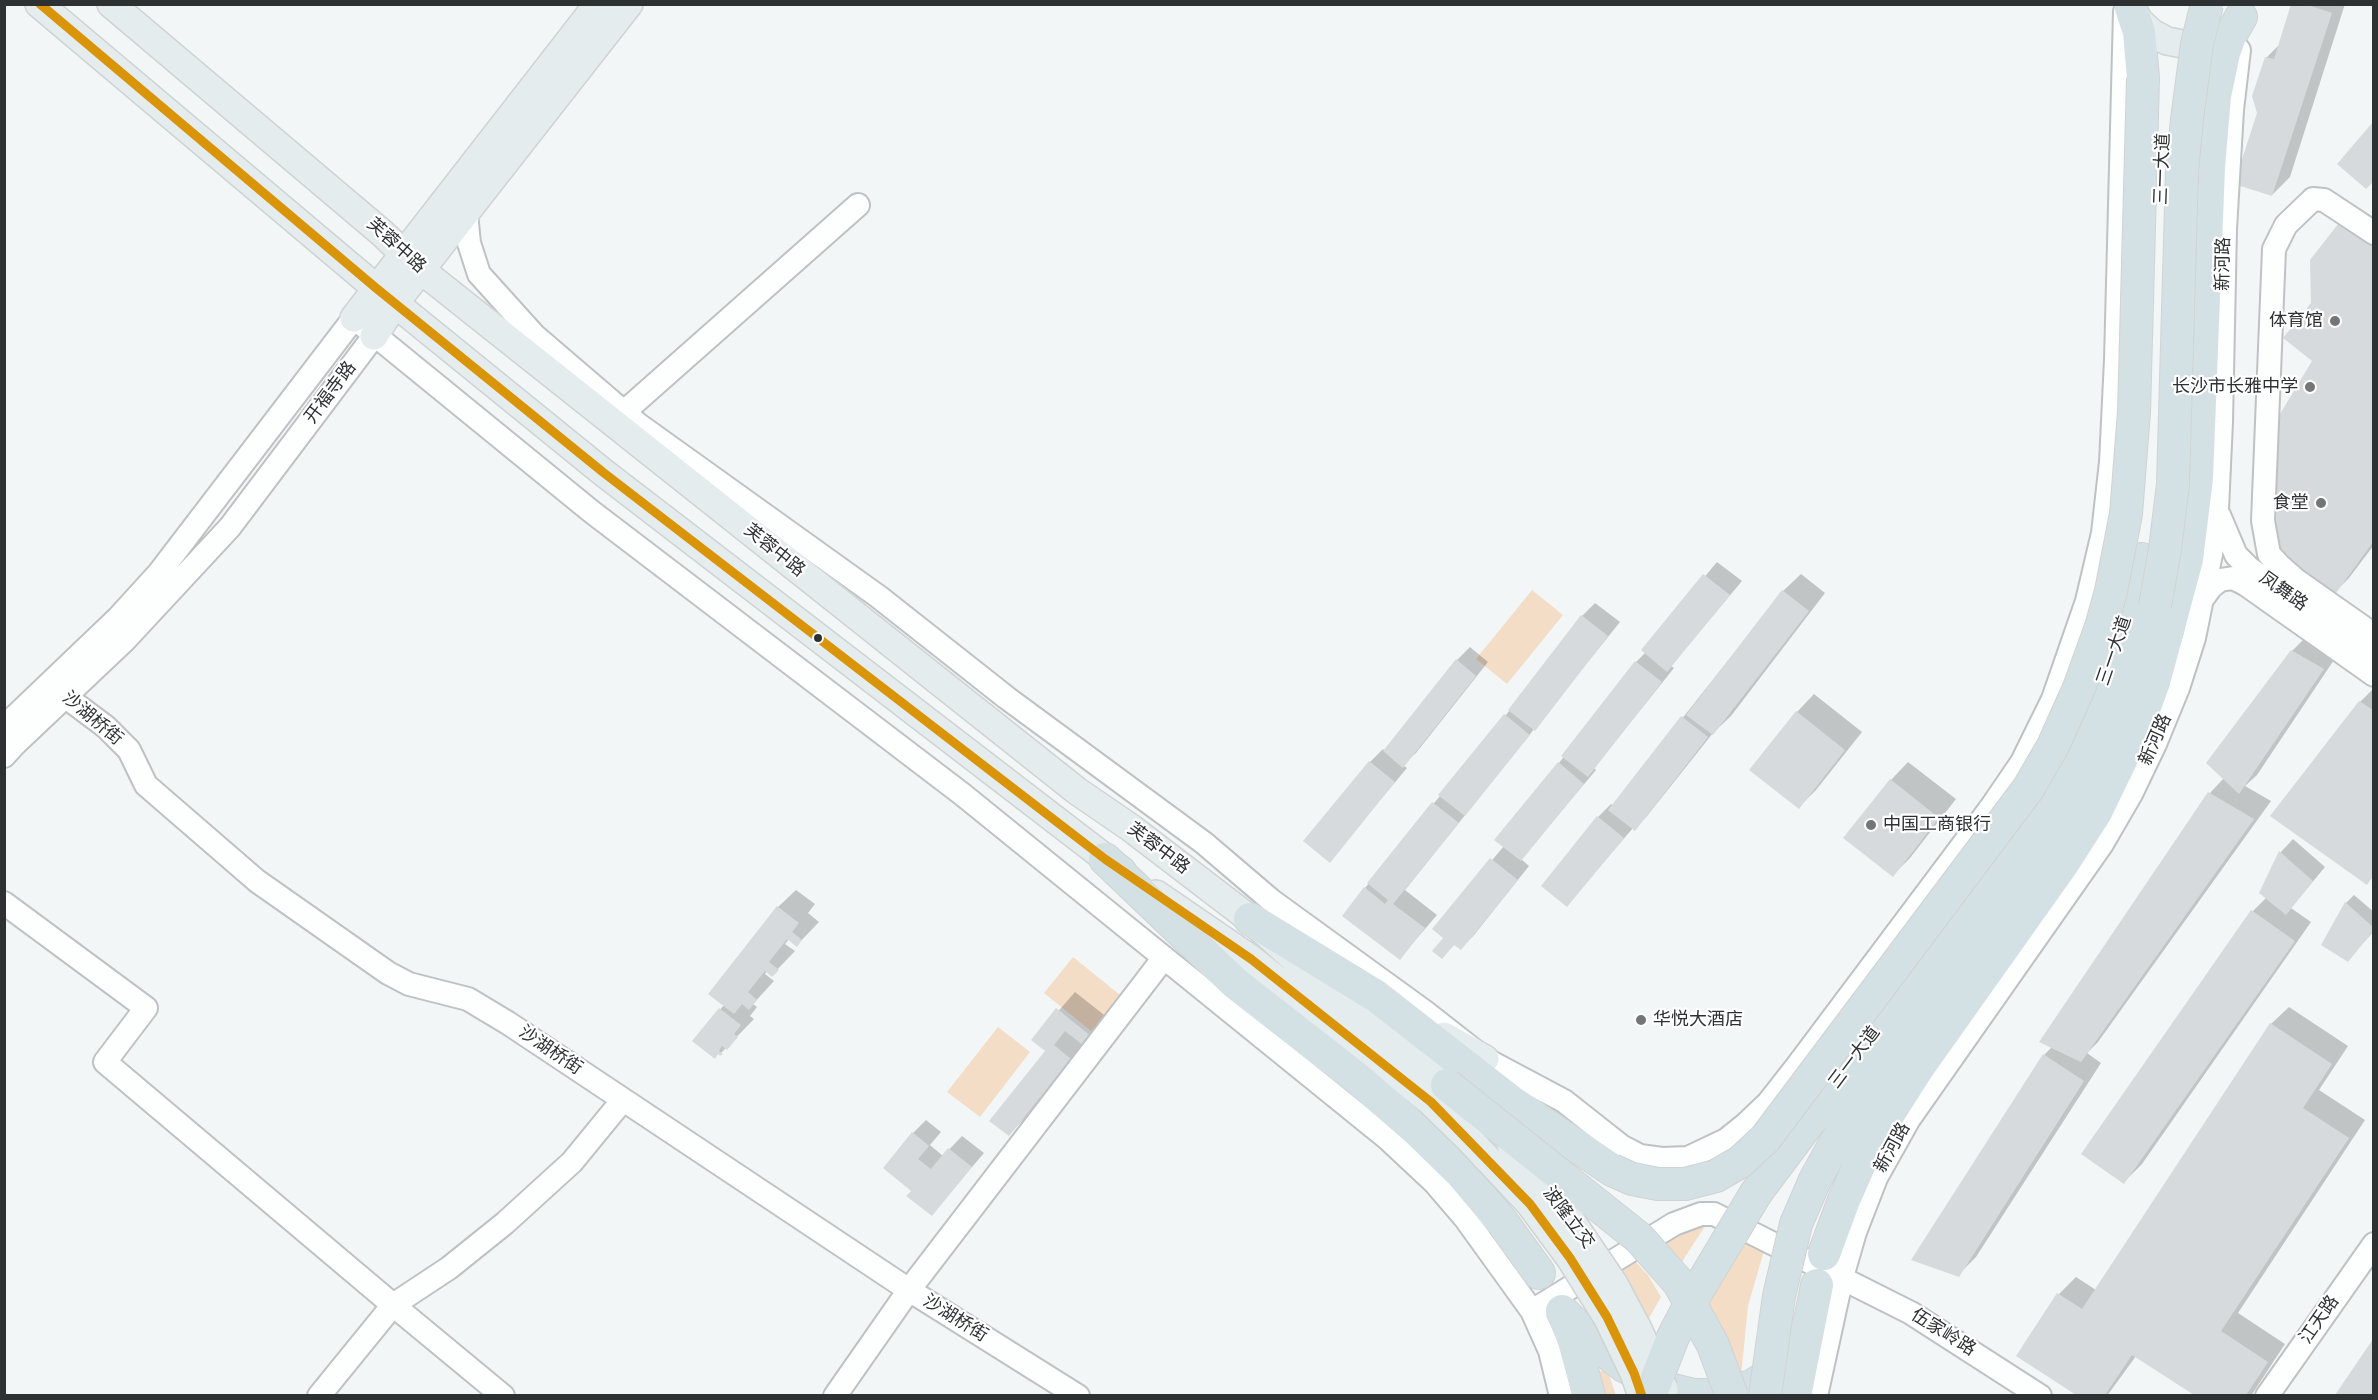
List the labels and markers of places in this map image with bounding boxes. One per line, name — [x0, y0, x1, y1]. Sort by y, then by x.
place label: 体育馆 — [2269, 310, 2323, 332]
marker: 体育馆 — [2328, 314, 2342, 328]
place label: 长沙市长雅中学 — [2172, 376, 2298, 398]
marker: 长沙市长雅中学 — [2303, 380, 2317, 394]
place label: 食堂 — [2273, 492, 2309, 514]
marker: 食堂 — [2314, 496, 2328, 510]
unlabelled marker — [812, 632, 824, 644]
place label: 中国工商银行 — [1883, 814, 1991, 836]
marker: 中国工商银行 — [1864, 818, 1878, 832]
place label: 华悦大酒店 — [1653, 1009, 1743, 1031]
marker: 华悦大酒店 — [1634, 1013, 1648, 1027]

